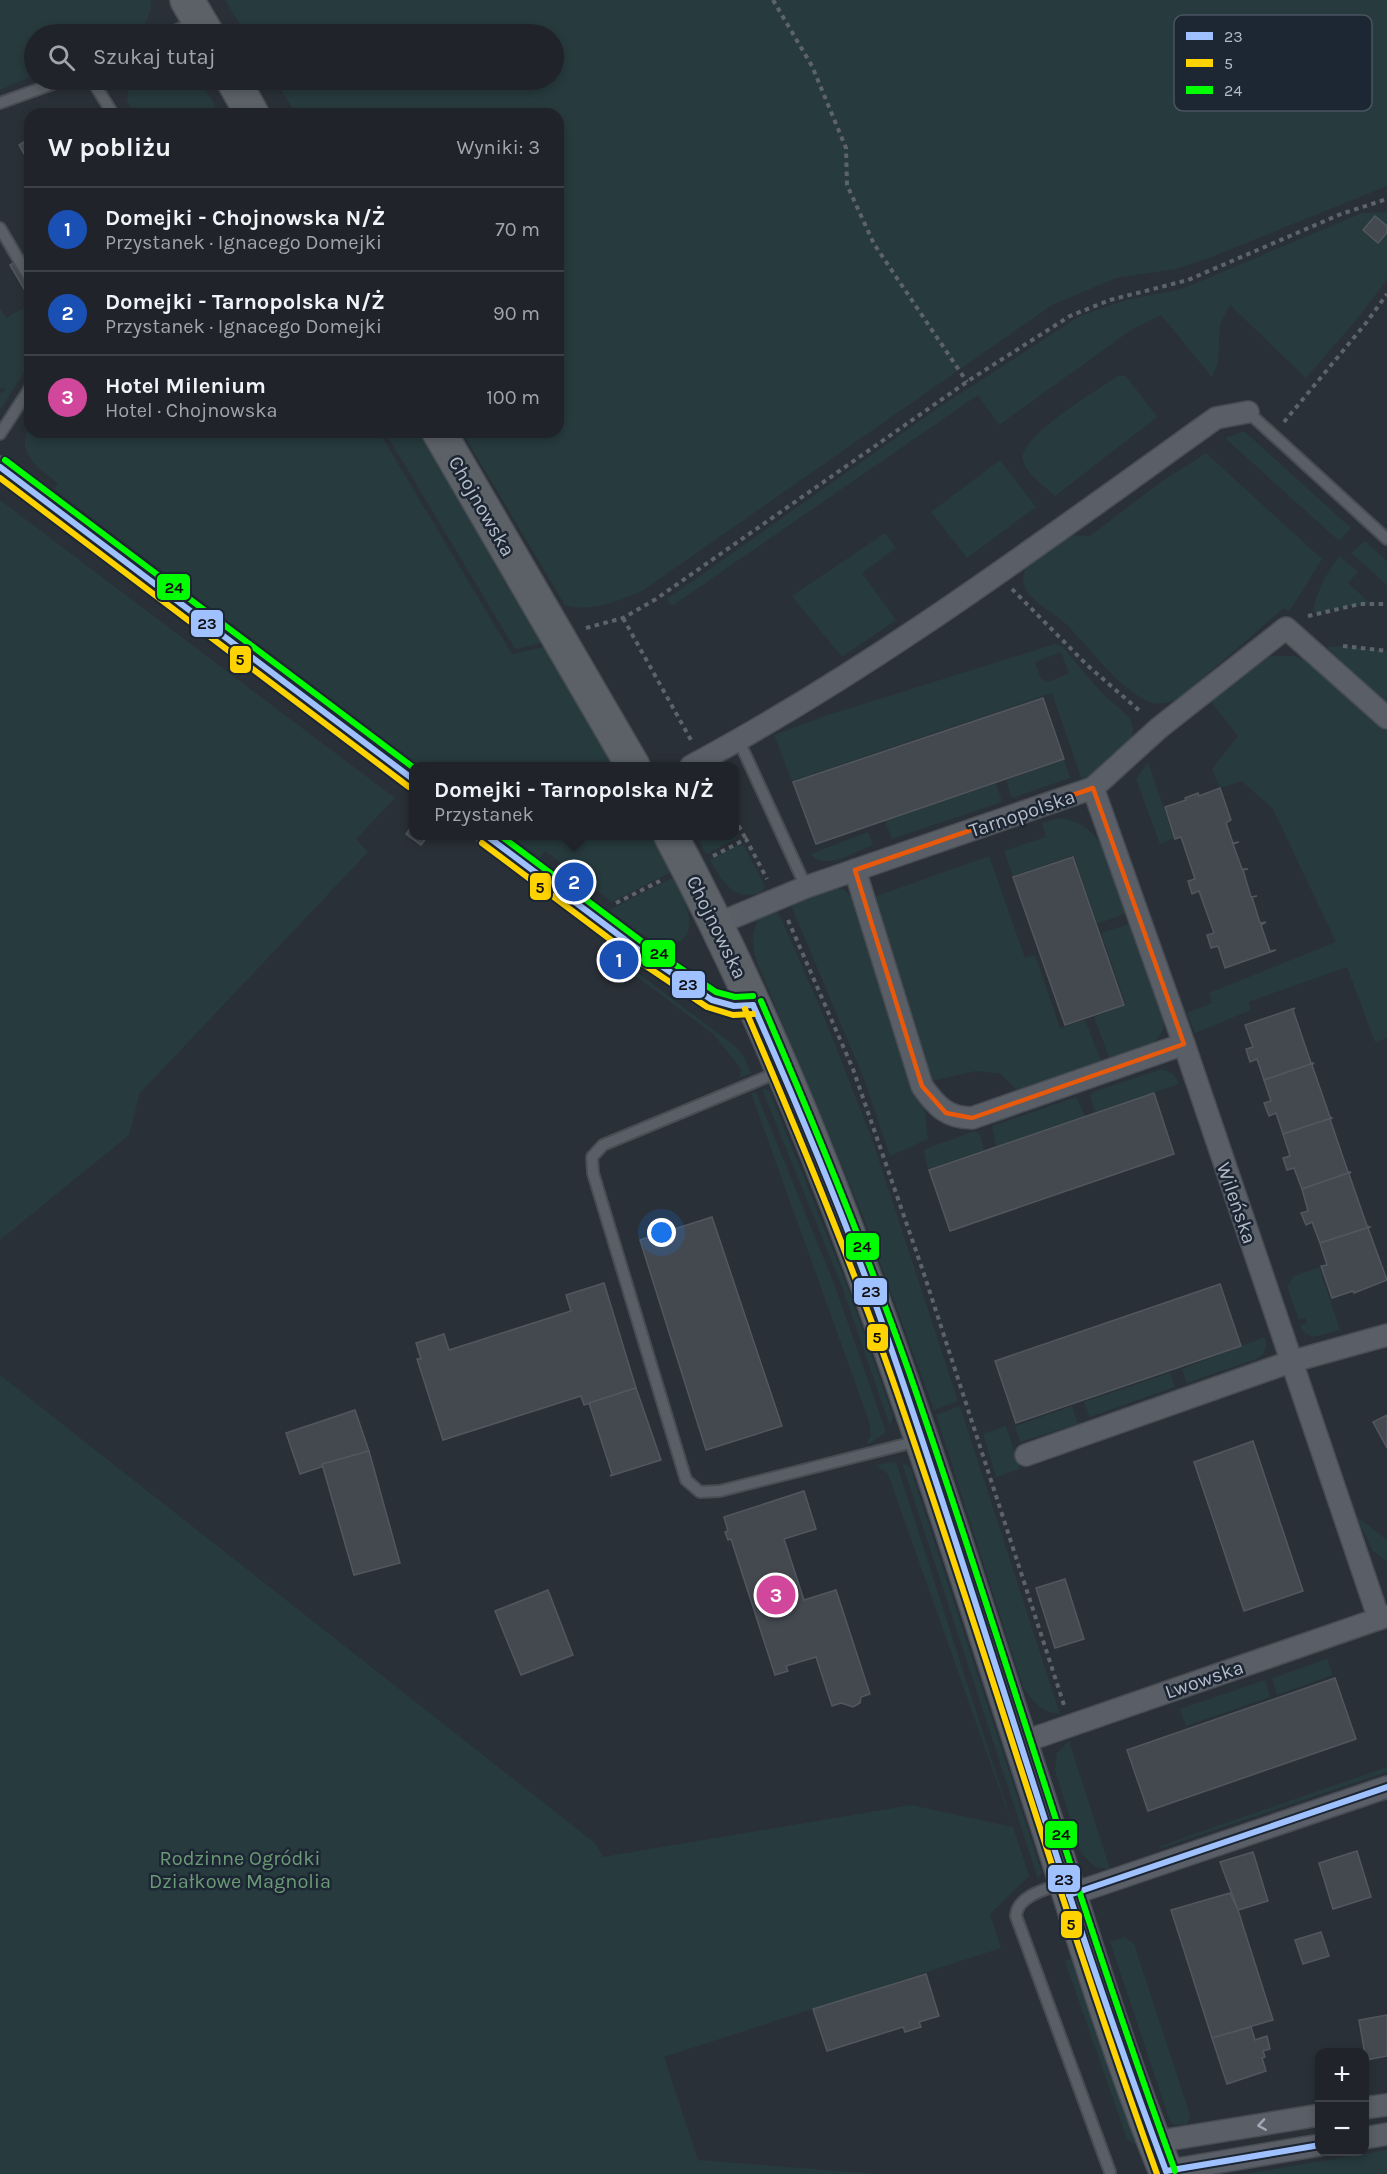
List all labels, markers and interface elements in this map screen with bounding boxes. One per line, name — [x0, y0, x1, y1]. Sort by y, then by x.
legend — [1174, 15, 1372, 111]
search box — [24, 24, 564, 90]
text: 23 — [1224, 27, 1243, 46]
icon: search — [45, 41, 78, 74]
text: Szukaj tutaj — [93, 44, 216, 70]
text: 5 — [1224, 54, 1233, 73]
text: 24 — [1224, 81, 1242, 100]
text: W pobliżu — [48, 132, 171, 163]
text: Wyniki: 3 — [456, 136, 540, 159]
text: Domejki - Chojnowska N/Ż — [105, 205, 385, 231]
text: 1 — [64, 218, 71, 241]
text: 70 m — [495, 218, 540, 241]
text: Przystanek · Ignacego Domejki — [105, 231, 382, 254]
text: Domejki - Tarnopolska N/Ż — [105, 289, 385, 315]
text: 2 — [61, 302, 74, 325]
text: 90 m — [493, 302, 540, 325]
text: Przystanek · Ignacego Domejki — [105, 315, 382, 338]
text: Hotel Milenium — [105, 373, 266, 399]
text: 3 — [61, 386, 74, 409]
text: 100 m — [486, 386, 540, 409]
text: Hotel · Chojnowska — [105, 399, 278, 422]
street label: Chojnowska — [444, 452, 519, 560]
line badge: 24 — [156, 573, 191, 601]
text: 24 — [164, 578, 184, 597]
line badge: 23 — [190, 609, 224, 638]
text: 23 — [197, 614, 217, 633]
line badge: 5 — [229, 645, 252, 674]
text: 5 — [235, 650, 245, 669]
popup — [409, 762, 739, 840]
text: Domejki - Tarnopolska N/Ż — [434, 777, 714, 803]
street label: Tarnopolska — [966, 785, 1078, 842]
text: Przystanek — [434, 803, 534, 826]
pin: 2 — [554, 860, 594, 904]
line badge: 5 — [529, 872, 552, 901]
street label: Chojnowska — [682, 872, 751, 983]
text: 5 — [535, 878, 545, 897]
pin: 1 — [600, 938, 638, 982]
line badge: 24 — [641, 939, 676, 968]
text: 24 — [649, 944, 669, 963]
line badge: 23 — [671, 970, 706, 999]
text: 23 — [678, 975, 698, 994]
street label: Wileńska — [1212, 1159, 1261, 1247]
your location — [647, 1218, 676, 1247]
line badge: 24 — [845, 1232, 880, 1261]
text: 24 — [852, 1237, 872, 1256]
line badge: 23 — [853, 1277, 888, 1306]
text: 23 — [861, 1282, 881, 1301]
line badge: 5 — [866, 1323, 889, 1352]
text: 5 — [872, 1328, 882, 1347]
pin: 3 — [756, 1572, 796, 1618]
street label: Lwowska — [1162, 1655, 1246, 1704]
line badge: 24 — [1044, 1820, 1078, 1849]
text: 24 — [1051, 1825, 1071, 1844]
park label: Rodzinne Ogródki Działkowe Magnolia — [149, 1847, 331, 1893]
line badge: 23 — [1047, 1864, 1081, 1893]
text: 23 — [1054, 1870, 1074, 1889]
line badge: 5 — [1060, 1910, 1083, 1939]
text: 5 — [1066, 1915, 1076, 1934]
map controls — [1315, 2048, 1369, 2156]
button: + — [1315, 2048, 1369, 2102]
button: − — [1315, 2102, 1369, 2156]
one-way arrow — [1257, 2118, 1266, 2130]

